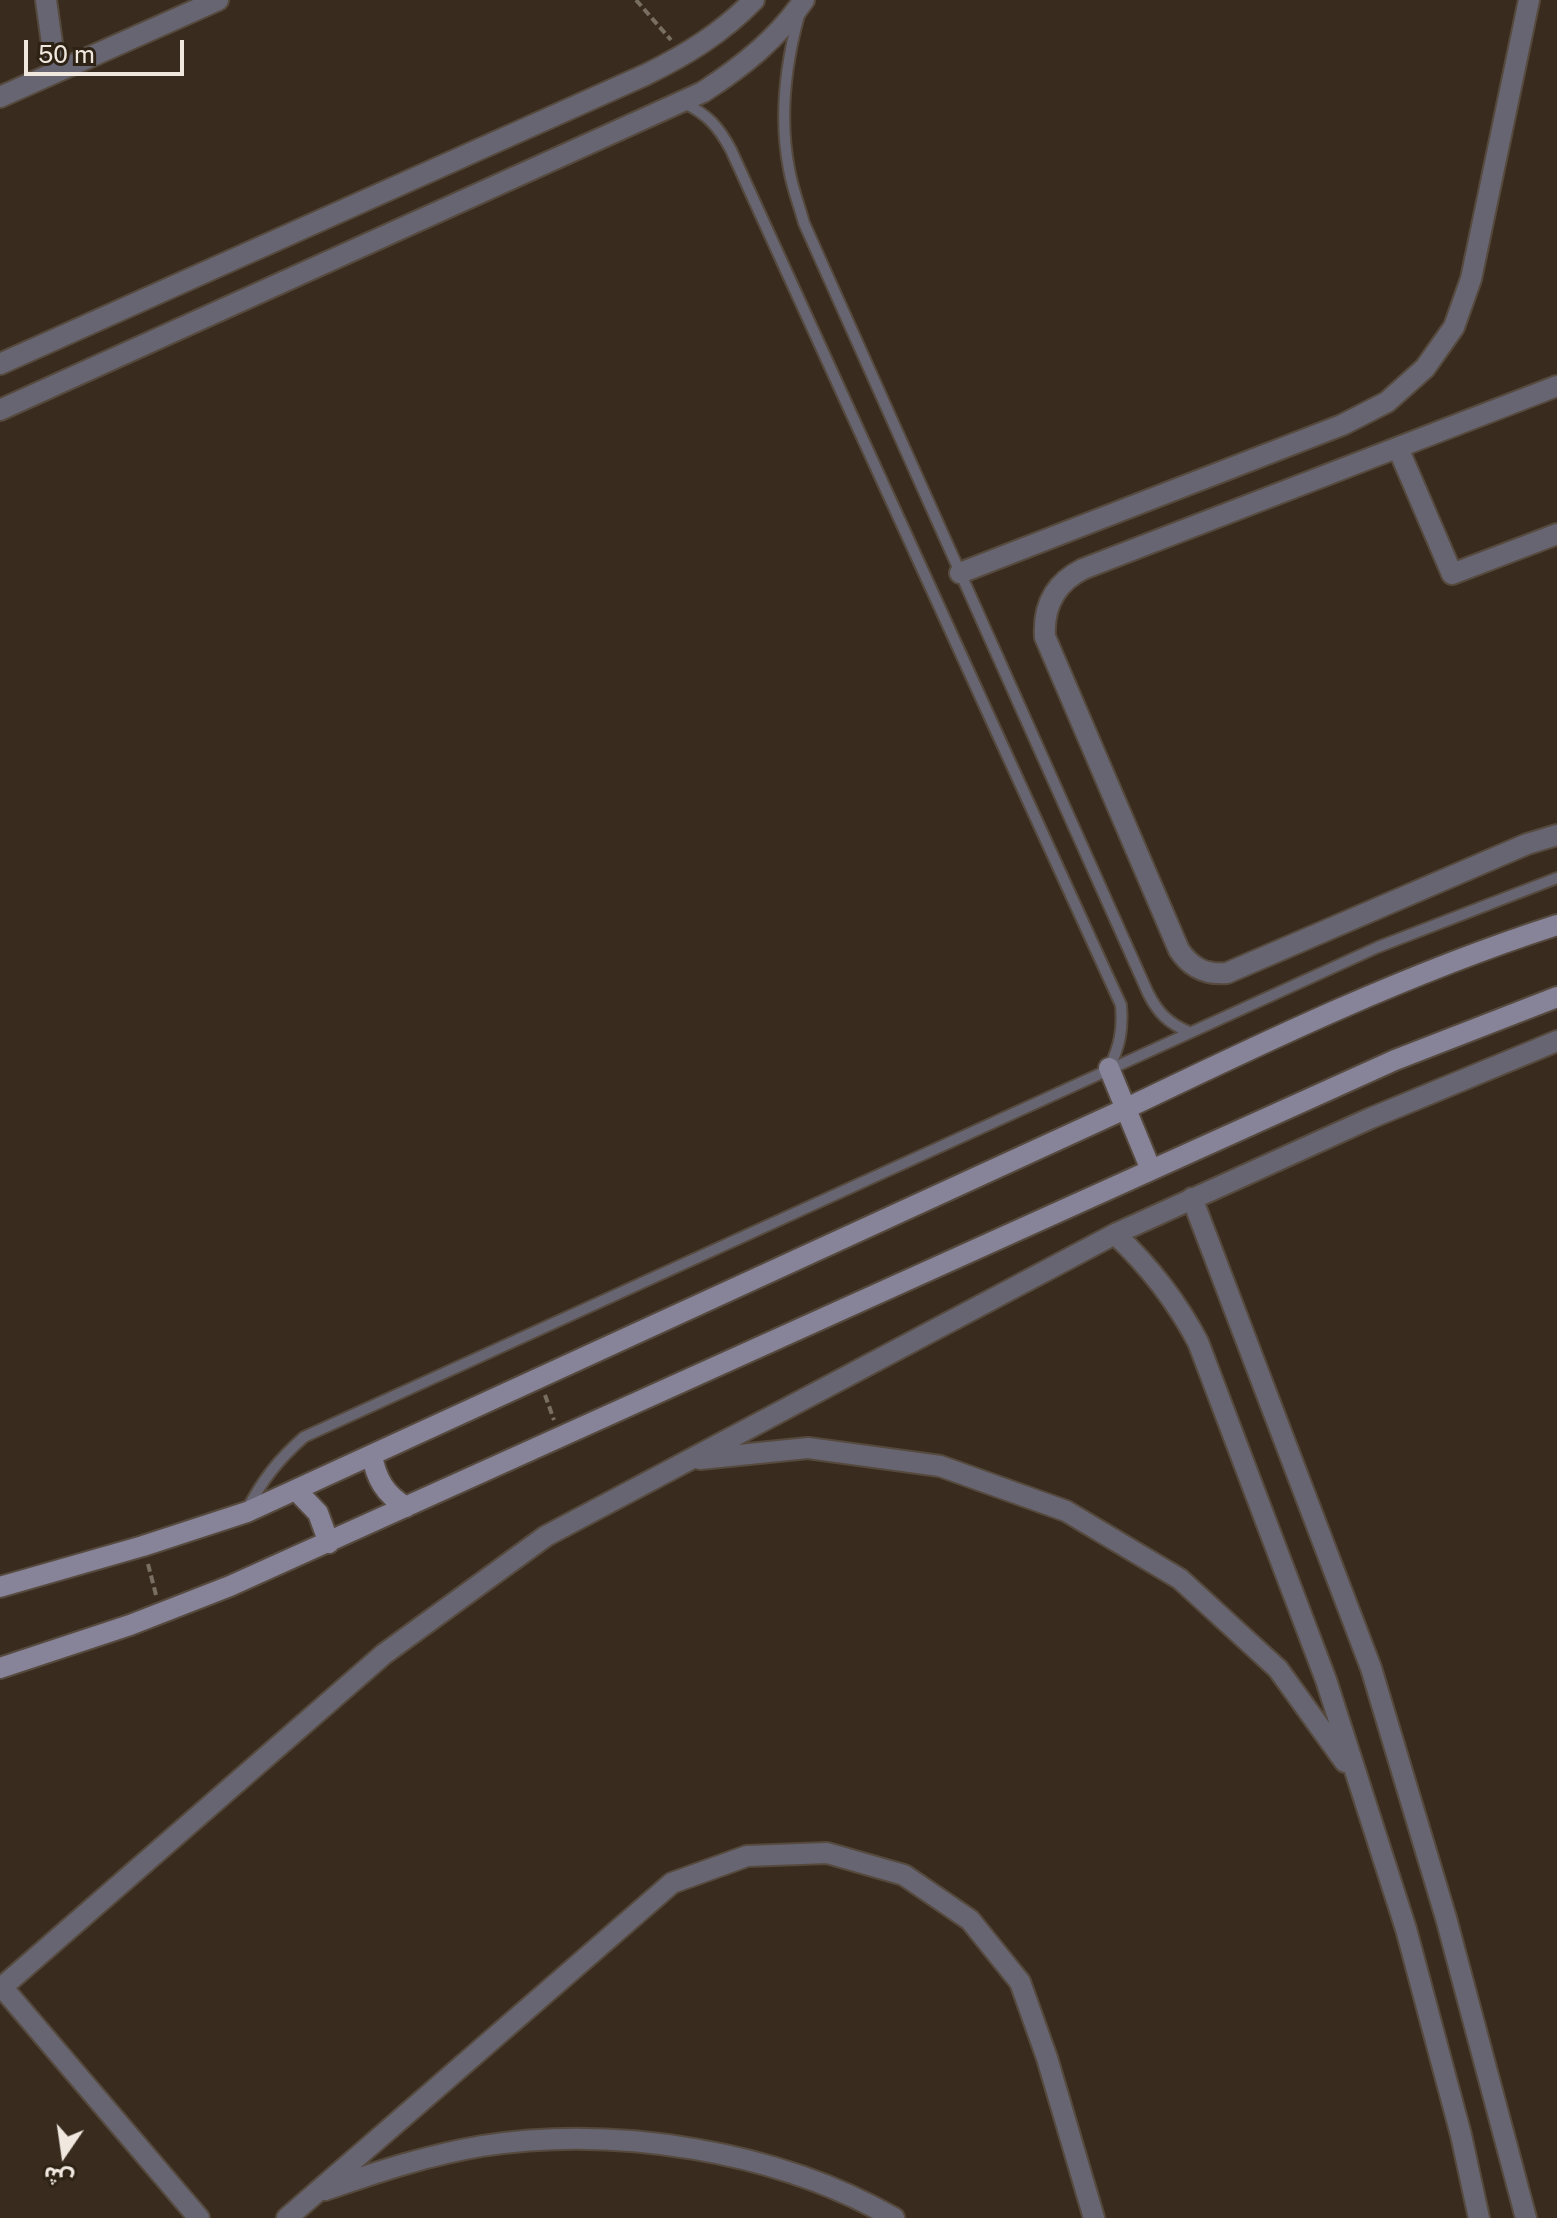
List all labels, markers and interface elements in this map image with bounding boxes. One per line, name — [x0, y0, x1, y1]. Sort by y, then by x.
scale bar — [28, 24, 188, 74]
text: 50 m — [38, 40, 95, 68]
north arrow — [24, 2114, 104, 2194]
text: ش — [41, 2161, 76, 2193]

